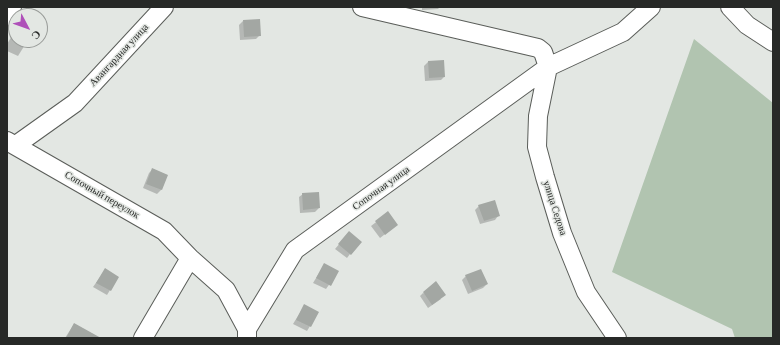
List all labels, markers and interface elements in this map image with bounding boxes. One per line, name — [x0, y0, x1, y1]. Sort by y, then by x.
north arrow — [8, 8, 48, 48]
street label: Авангардная улица — [87, 21, 151, 89]
text: С — [29, 28, 43, 42]
street label: Сопочная улица — [350, 163, 412, 213]
street label: Сопочный переулок — [62, 169, 142, 221]
street label: улица Седова — [541, 179, 569, 237]

